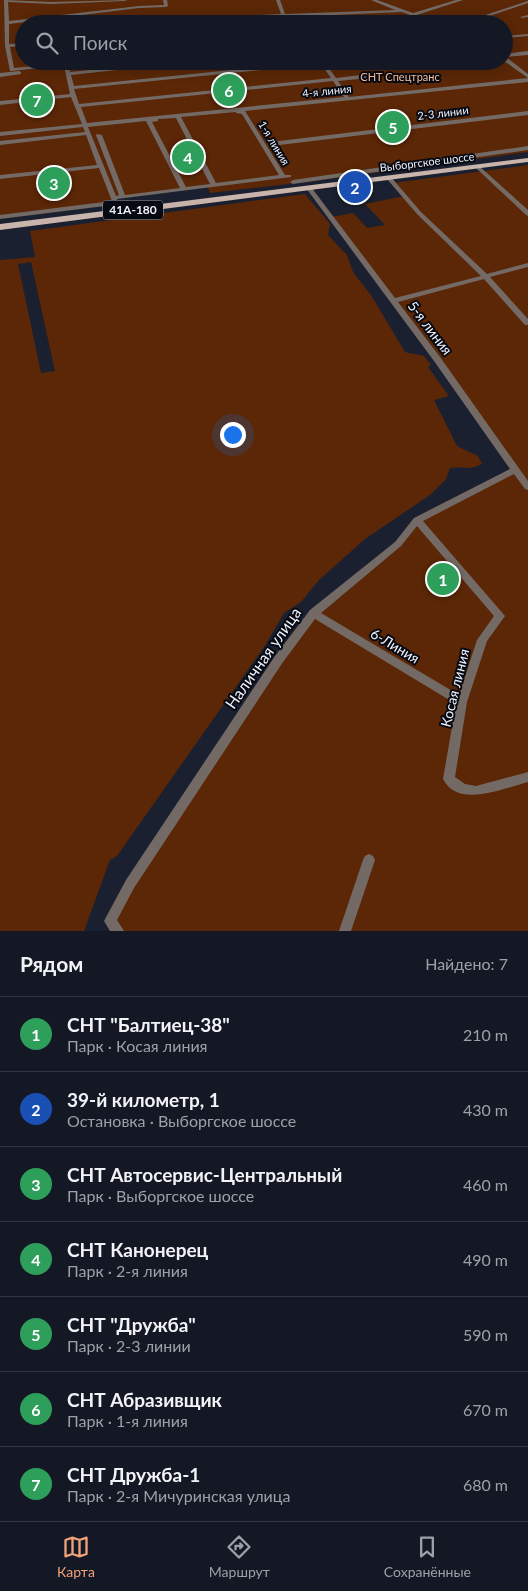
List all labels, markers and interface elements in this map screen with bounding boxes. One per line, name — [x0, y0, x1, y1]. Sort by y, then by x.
search box — [15, 15, 513, 70]
icon: search — [33, 29, 61, 57]
text: Поиск — [73, 31, 127, 54]
park label: СНТ Спецтранс — [360, 70, 440, 83]
pin: 6 — [213, 71, 245, 109]
pin: 7 — [21, 81, 53, 119]
street label: 4-я линия — [302, 81, 352, 100]
street label: 2-3 линии — [417, 103, 469, 122]
pin: 5 — [377, 108, 409, 146]
street label: 1-я линия — [256, 118, 293, 167]
pin: 4 — [172, 138, 204, 176]
street label: Выборгское шоссе — [379, 149, 475, 174]
pin: 3 — [38, 164, 70, 202]
pin: 2 — [339, 168, 371, 206]
road number: 41А-180 — [103, 200, 163, 220]
street label: 5-я линия — [405, 297, 456, 358]
your location — [220, 422, 246, 448]
pin: 1 — [427, 560, 459, 598]
street label: Наличная улица — [221, 603, 305, 712]
street label: 6-Линия — [368, 624, 423, 667]
street label: Косая линия — [437, 647, 472, 729]
text: Рядом — [20, 951, 83, 976]
text: Найдено: 7 — [425, 954, 508, 973]
text: СНТ "Балтиец-38" — [67, 1013, 230, 1036]
text: 1 — [31, 1025, 41, 1044]
text: 210 m — [463, 1025, 508, 1044]
text: Парк · Косая линия — [67, 1036, 208, 1055]
text: 39-й километр, 1 — [67, 1088, 220, 1111]
text: 2 — [31, 1100, 41, 1119]
text: 430 m — [463, 1100, 508, 1119]
text: Остановка · Выборгское шоссе — [67, 1111, 296, 1130]
text: СНТ Автосервис-Центральный — [67, 1163, 342, 1186]
text: 3 — [31, 1175, 41, 1194]
text: 460 m — [463, 1175, 508, 1194]
text: Парк · Выборгское шоссе — [67, 1186, 254, 1205]
text: СНТ Канонерец — [67, 1238, 208, 1261]
text: 4 — [31, 1250, 41, 1269]
text: 490 m — [463, 1250, 508, 1269]
text: Парк · 2-я линия — [67, 1261, 188, 1280]
text: СНТ "Дружба" — [67, 1313, 196, 1336]
text: 5 — [31, 1325, 41, 1344]
text: 590 m — [463, 1325, 508, 1344]
text: Парк · 2-3 линии — [67, 1336, 191, 1355]
text: СНТ Абразивщик — [67, 1388, 222, 1411]
text: 6 — [31, 1400, 41, 1419]
text: 670 m — [463, 1400, 508, 1419]
text: Парк · 1-я линия — [67, 1411, 188, 1430]
text: СНТ Дружба-1 — [67, 1463, 200, 1486]
text: 7 — [31, 1475, 41, 1494]
text: 680 m — [463, 1475, 508, 1494]
text: Парк · 2-я Мичуринская улица — [67, 1486, 290, 1505]
tab: Карта — [57, 1533, 95, 1580]
tab: Маршрут — [209, 1533, 270, 1580]
tab: Сохранённые — [384, 1533, 471, 1580]

